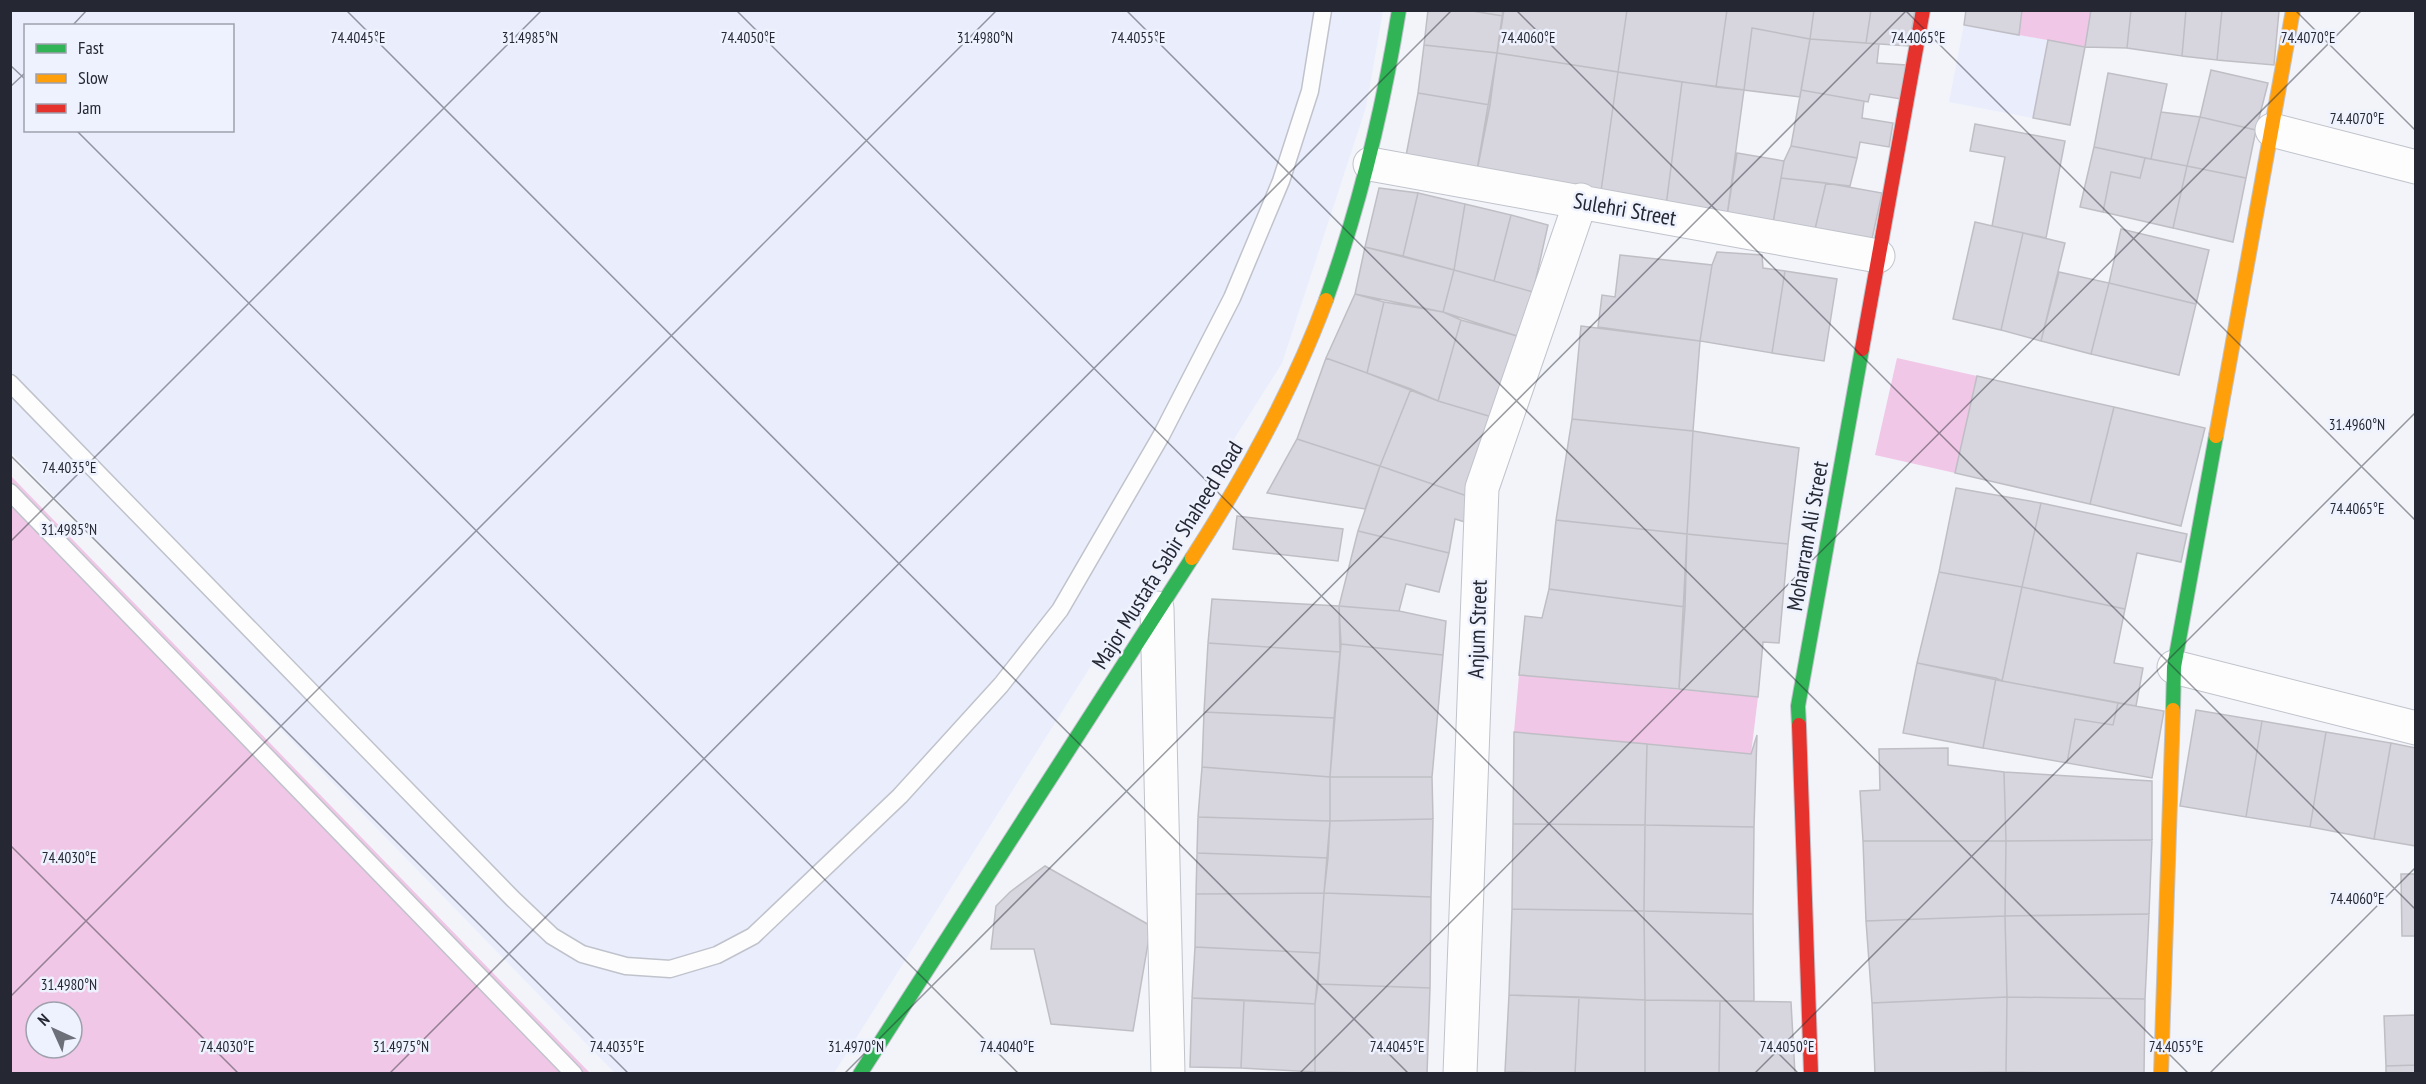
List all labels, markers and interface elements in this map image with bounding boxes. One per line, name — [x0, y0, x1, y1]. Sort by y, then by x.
legend — [24, 24, 234, 132]
text: 74.4045°E — [331, 28, 385, 47]
text: 31.4985°N — [502, 28, 558, 47]
text: 74.4050°E — [721, 28, 775, 47]
text: 31.4980°N — [957, 28, 1013, 47]
text: 74.4055°E — [1111, 28, 1165, 47]
text: 74.4060°E — [1501, 28, 1555, 47]
text: 74.4065°E — [1891, 28, 1945, 47]
text: 74.4070°E — [2281, 28, 2335, 47]
text: Fast — [78, 36, 104, 59]
text: Slow — [78, 66, 109, 89]
text: Jam — [77, 96, 101, 119]
text: 74.4070°E — [2330, 109, 2384, 128]
street label: Sulehri Street — [1571, 186, 1679, 232]
text: 31.4960°N — [2329, 415, 2385, 434]
street label: Major Mustafa Sabir Shaheed Road — [1085, 436, 1249, 674]
text: 74.4035°E — [42, 458, 96, 477]
street label: Moharram Ali Street — [1780, 459, 1834, 613]
text: 74.4065°E — [2330, 499, 2384, 518]
text: 31.4985°N — [41, 520, 97, 539]
street label: Anjum Street — [1461, 579, 1493, 679]
text: 74.4030°E — [42, 848, 96, 867]
text: 74.4060°E — [2330, 889, 2384, 908]
text: 31.4980°N — [41, 975, 97, 994]
north arrow — [24, 1000, 84, 1060]
text: N — [33, 1009, 54, 1030]
text: 74.4030°E — [200, 1037, 254, 1056]
text: 31.4975°N — [373, 1037, 429, 1056]
text: 74.4035°E — [590, 1037, 644, 1056]
text: 31.4970°N — [828, 1037, 884, 1056]
text: 74.4040°E — [980, 1037, 1034, 1056]
text: 74.4045°E — [1370, 1037, 1424, 1056]
text: 74.4050°E — [1760, 1037, 1814, 1056]
text: 74.4055°E — [2149, 1037, 2203, 1056]

